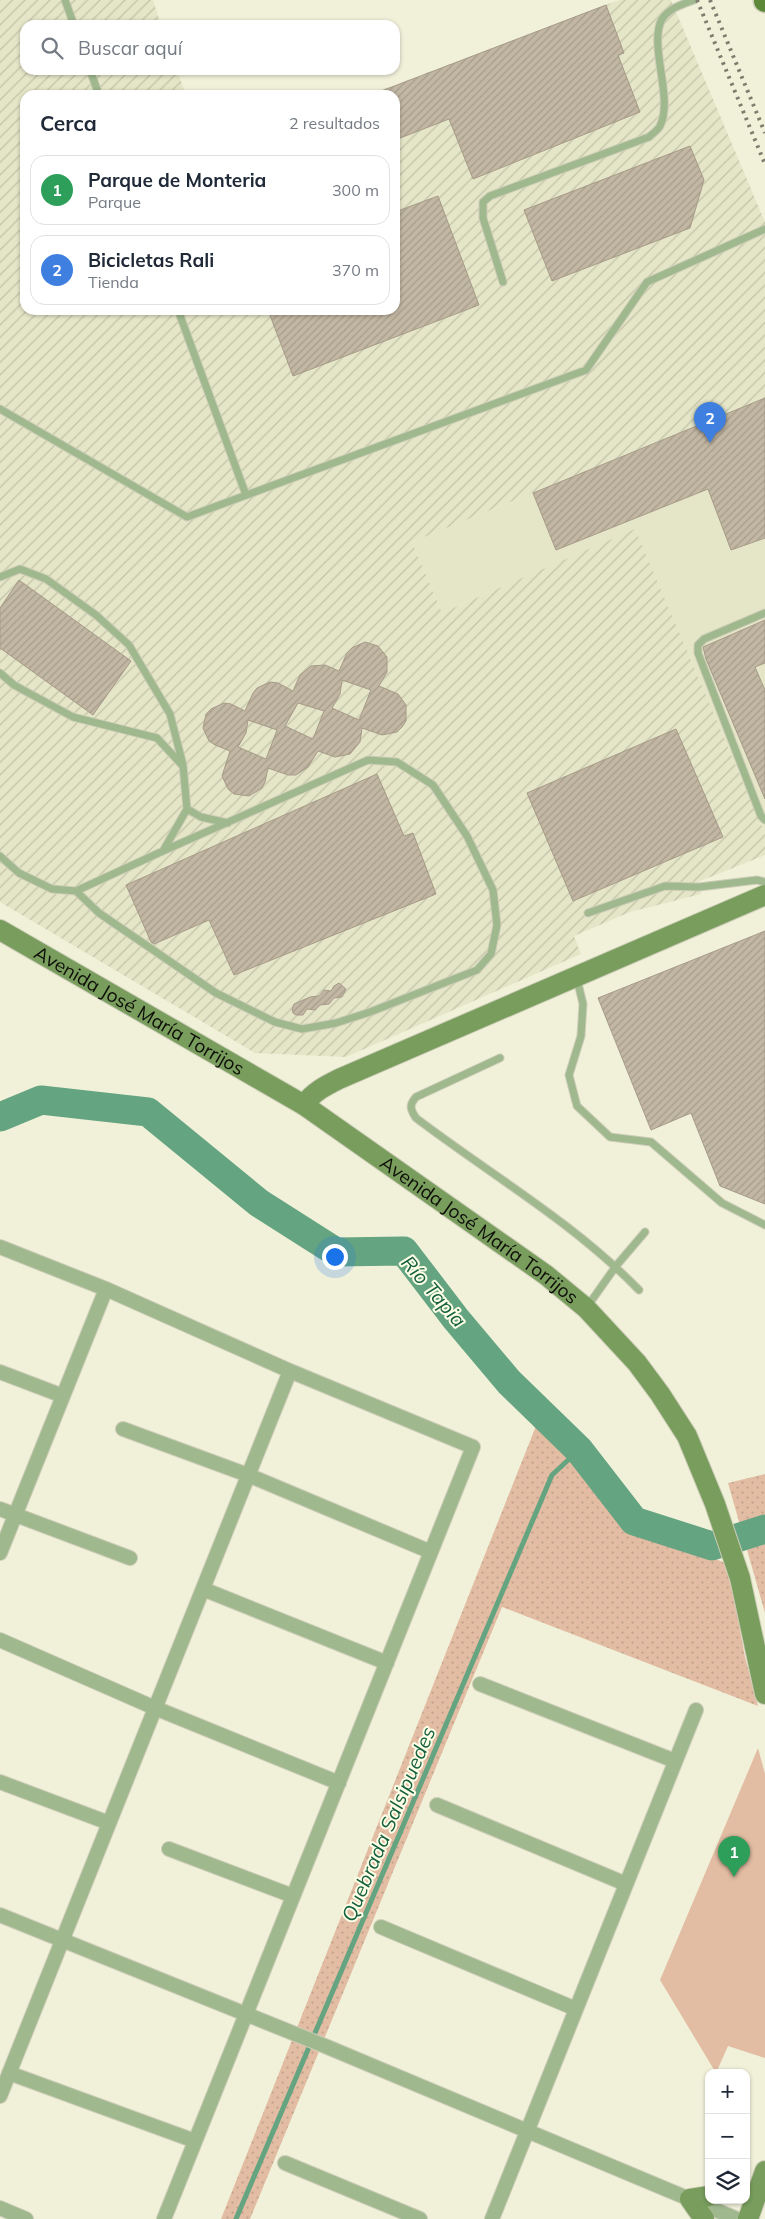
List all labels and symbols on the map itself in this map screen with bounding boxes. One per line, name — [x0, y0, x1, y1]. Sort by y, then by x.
pin: 2 — [694, 402, 726, 443]
street label: Avenida José María Torrijos — [30, 940, 249, 1080]
street label: Avenida José María Torrijos — [376, 1150, 584, 1309]
your location — [322, 1244, 348, 1270]
water label: Río Tapia — [396, 1250, 472, 1332]
water label: Quebrada Salsipuedes — [336, 1723, 440, 1925]
pin: 1 — [718, 1836, 750, 1877]

